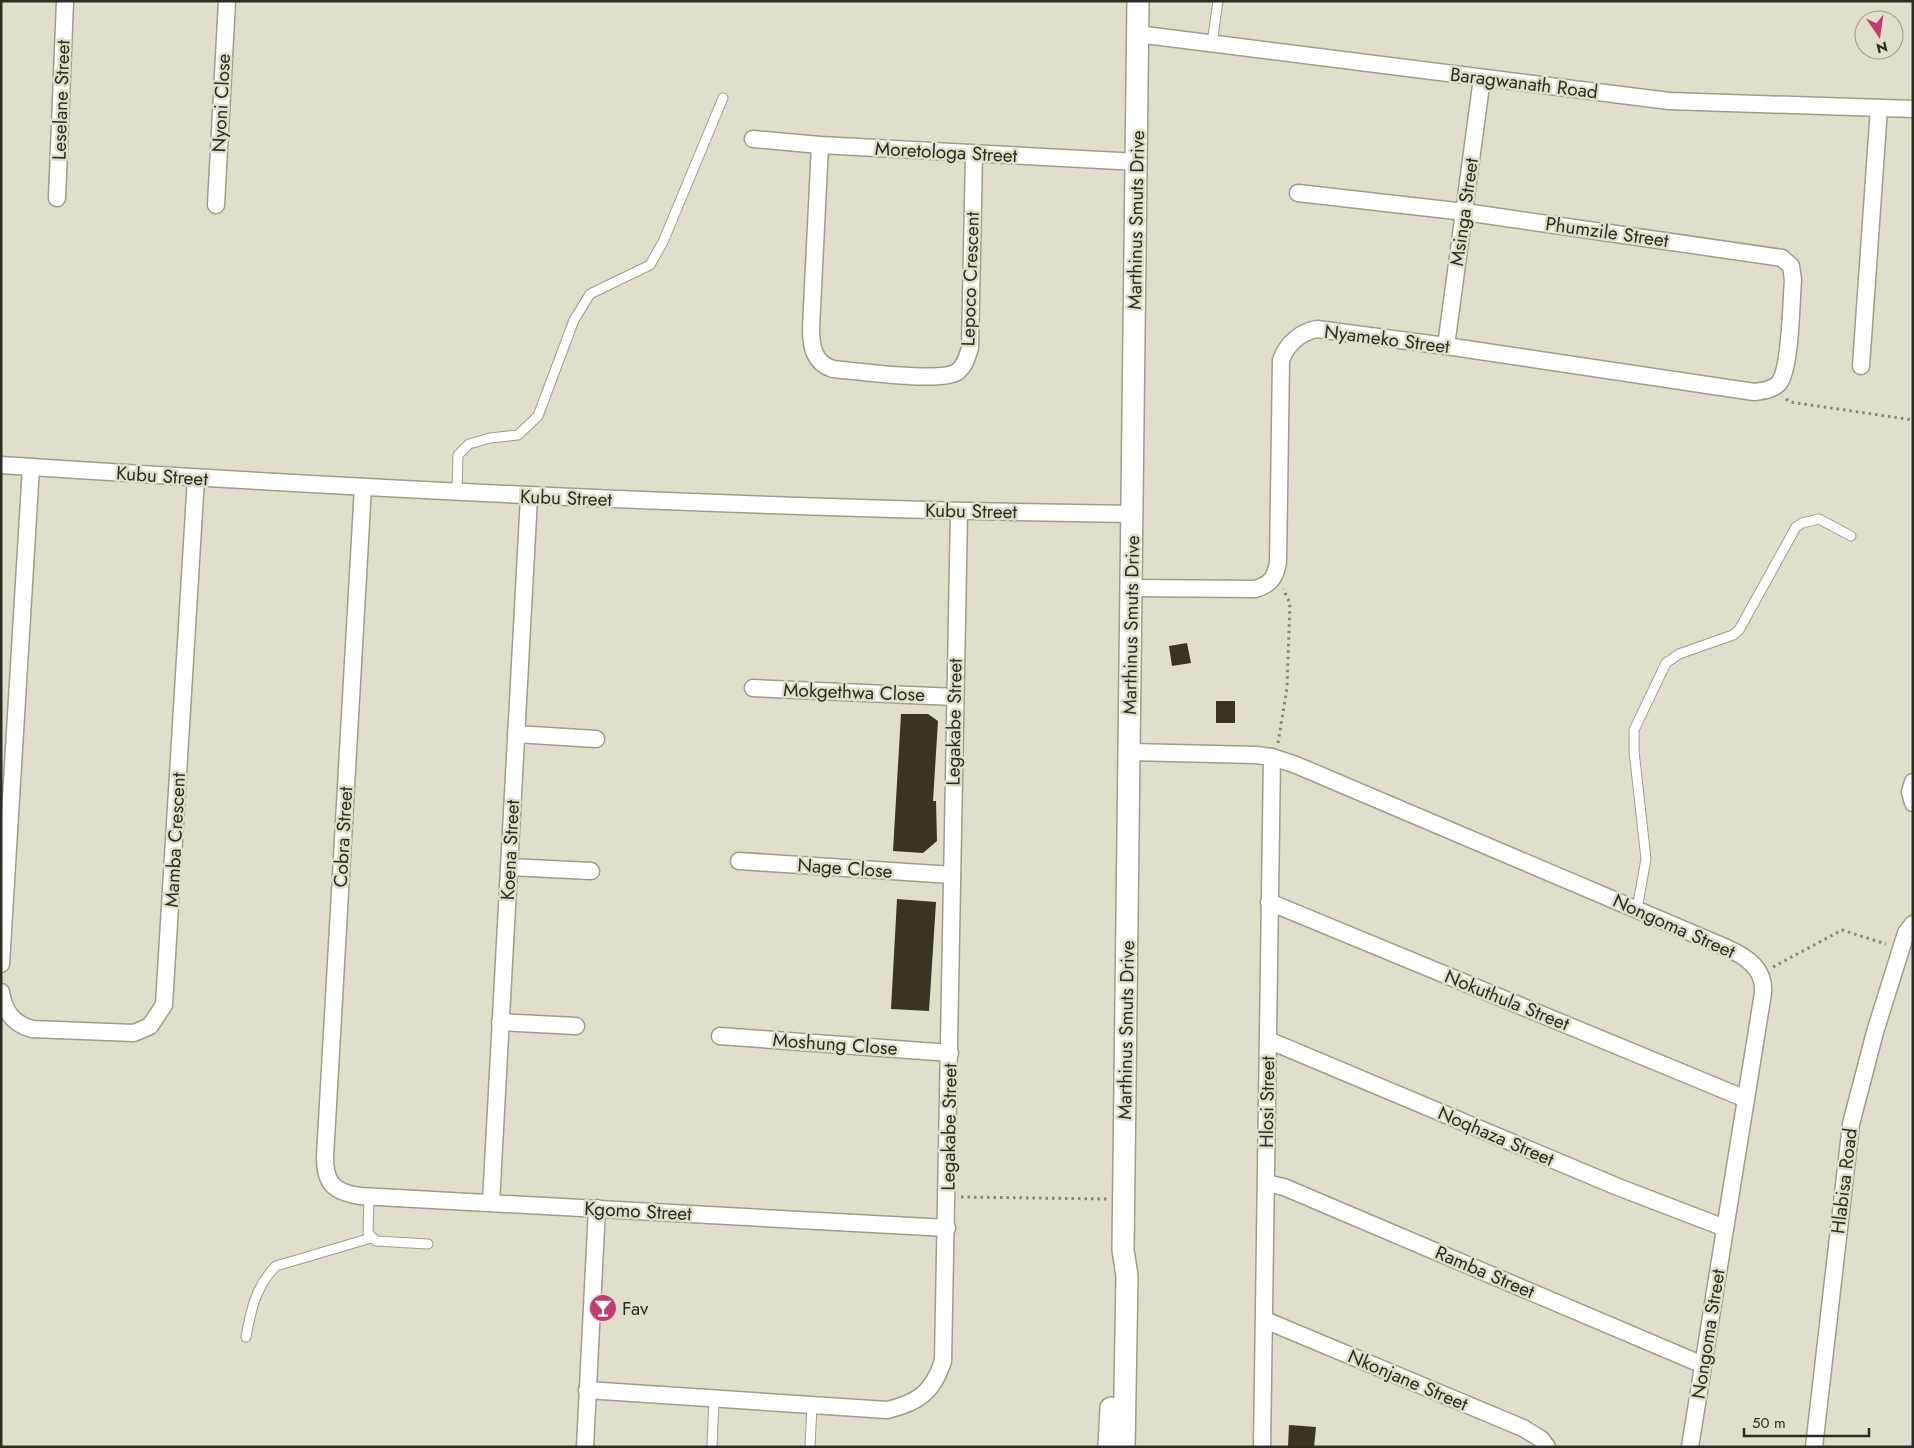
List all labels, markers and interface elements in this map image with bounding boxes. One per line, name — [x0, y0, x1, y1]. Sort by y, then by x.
north arrow — [1854, 10, 1904, 60]
text: N — [1874, 37, 1890, 59]
street label: Leselane Street — [45, 39, 77, 160]
street label: Nyoni Close — [205, 53, 237, 153]
street label: Baragwanath Road — [1449, 61, 1599, 105]
street label: Marthinus Smuts Drive — [1121, 130, 1151, 310]
street label: Moretologa Street — [874, 135, 1018, 169]
street label: Msinga Street — [1443, 156, 1485, 268]
street label: Phumzile Street — [1544, 210, 1671, 254]
street label: Lepoco Crescent — [954, 211, 986, 347]
street label: Nyameko Street — [1323, 318, 1452, 360]
street label: Kubu Street — [115, 459, 209, 493]
street label: Kubu Street — [520, 483, 613, 513]
street label: Kubu Street — [925, 497, 1018, 525]
street label: Marthinus Smuts Drive — [1116, 535, 1146, 715]
street label: Legakabe Street — [939, 658, 969, 786]
street label: Mokgethwa Close — [783, 676, 926, 708]
street label: Mamba Crescent — [158, 771, 192, 908]
street label: Cobra Street — [327, 785, 359, 888]
street label: Koena Street — [494, 799, 526, 901]
street label: Nage Close — [796, 851, 894, 885]
street label: Nongoma Street — [1609, 887, 1740, 965]
street label: Marthinus Smuts Drive — [1111, 940, 1141, 1120]
street label: Nokuthula Street — [1441, 963, 1574, 1037]
street label: Moshung Close — [772, 1026, 899, 1062]
street label: Hlosi Street — [1253, 1055, 1281, 1148]
street label: Legakabe Street — [934, 1063, 964, 1191]
street label: Noqhaza Street — [1434, 1099, 1559, 1173]
street label: Hlabisa Road — [1824, 1127, 1864, 1235]
street label: Kgomo Street — [584, 1195, 693, 1227]
street label: Ramba Street — [1431, 1239, 1539, 1305]
street label: Nongoma Street — [1684, 1267, 1732, 1401]
bar icon: Fav — [588, 1293, 618, 1323]
place label: Fav — [622, 1295, 649, 1322]
street label: Nkonjane Street — [1344, 1343, 1473, 1418]
scale bar — [1744, 1406, 1869, 1438]
text: 50 m — [1752, 1412, 1786, 1434]

